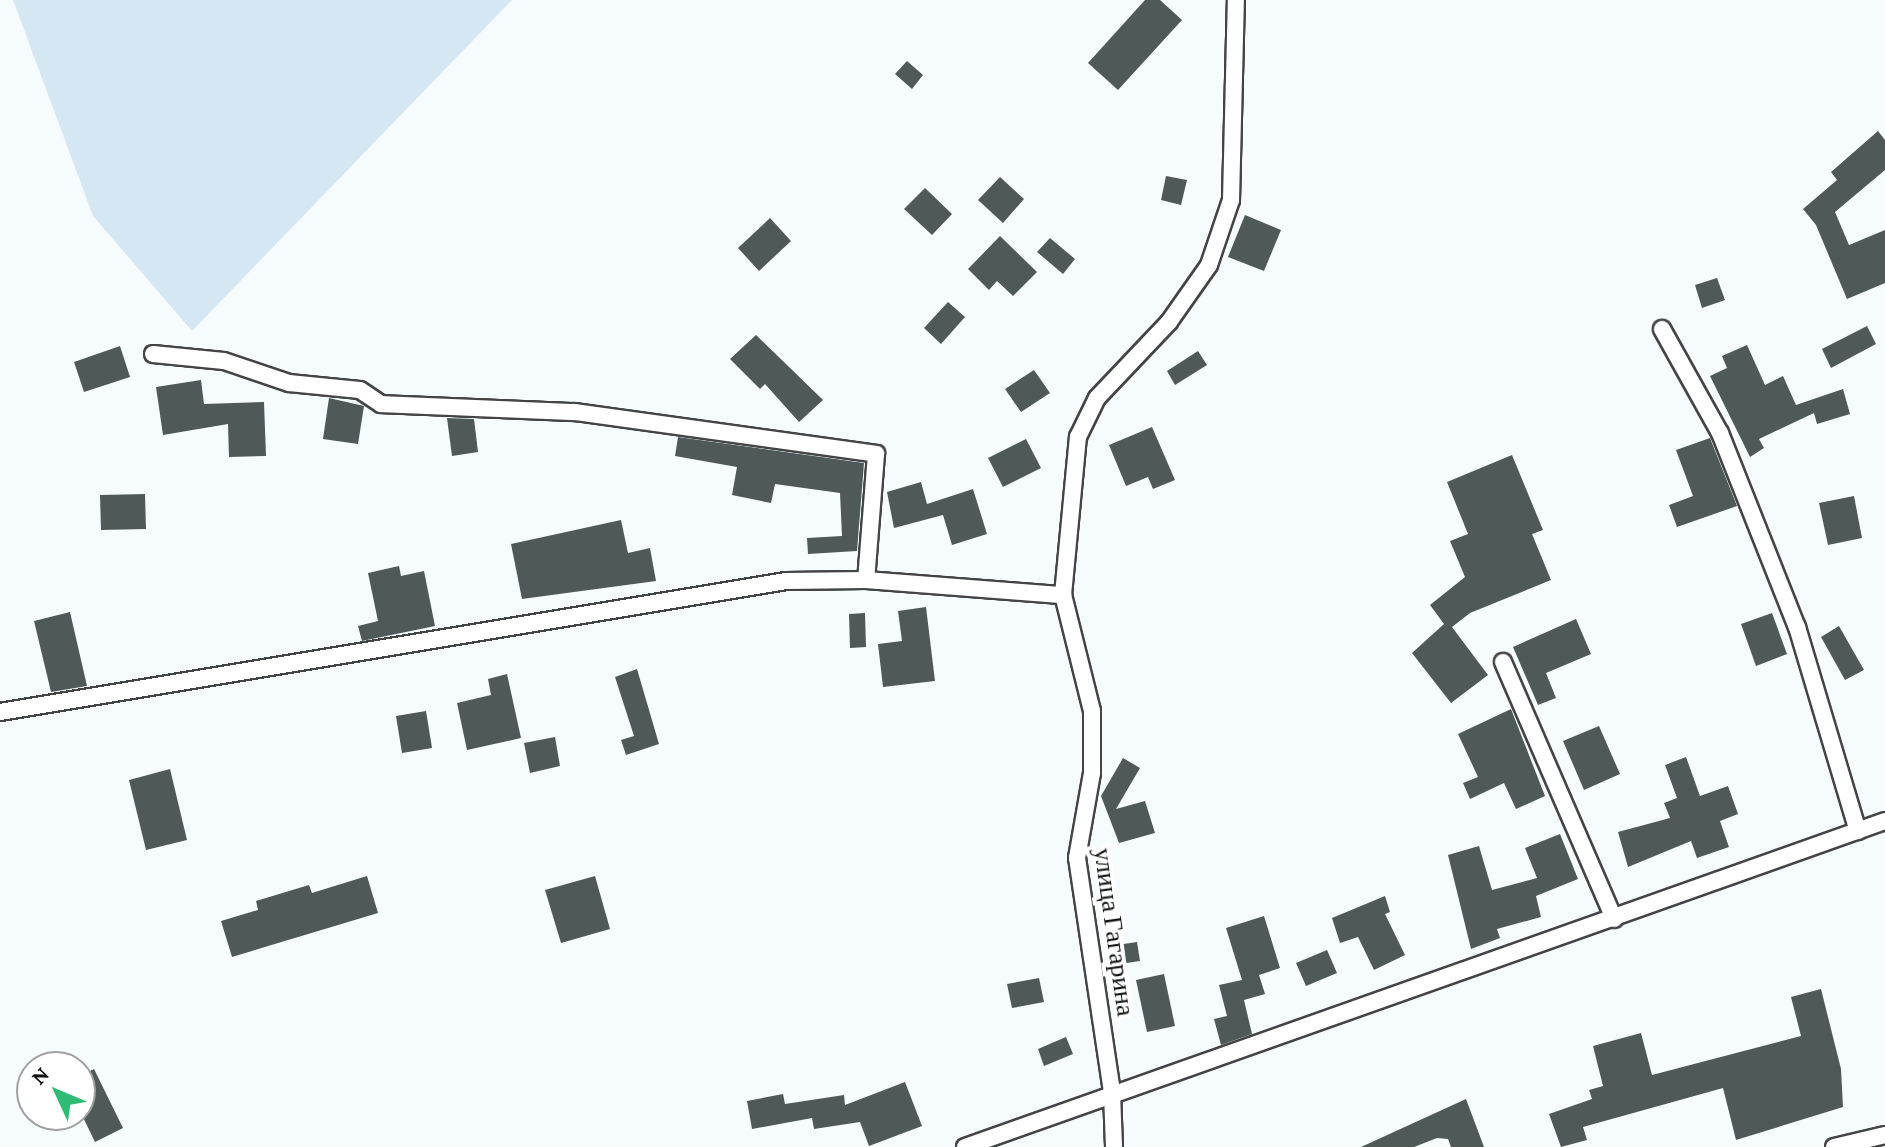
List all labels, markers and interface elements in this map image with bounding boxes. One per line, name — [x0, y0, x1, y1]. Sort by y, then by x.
street label: улица Гагарина — [1087, 846, 1141, 1018]
north arrow — [16, 1051, 96, 1131]
text: N — [26, 1061, 54, 1089]

